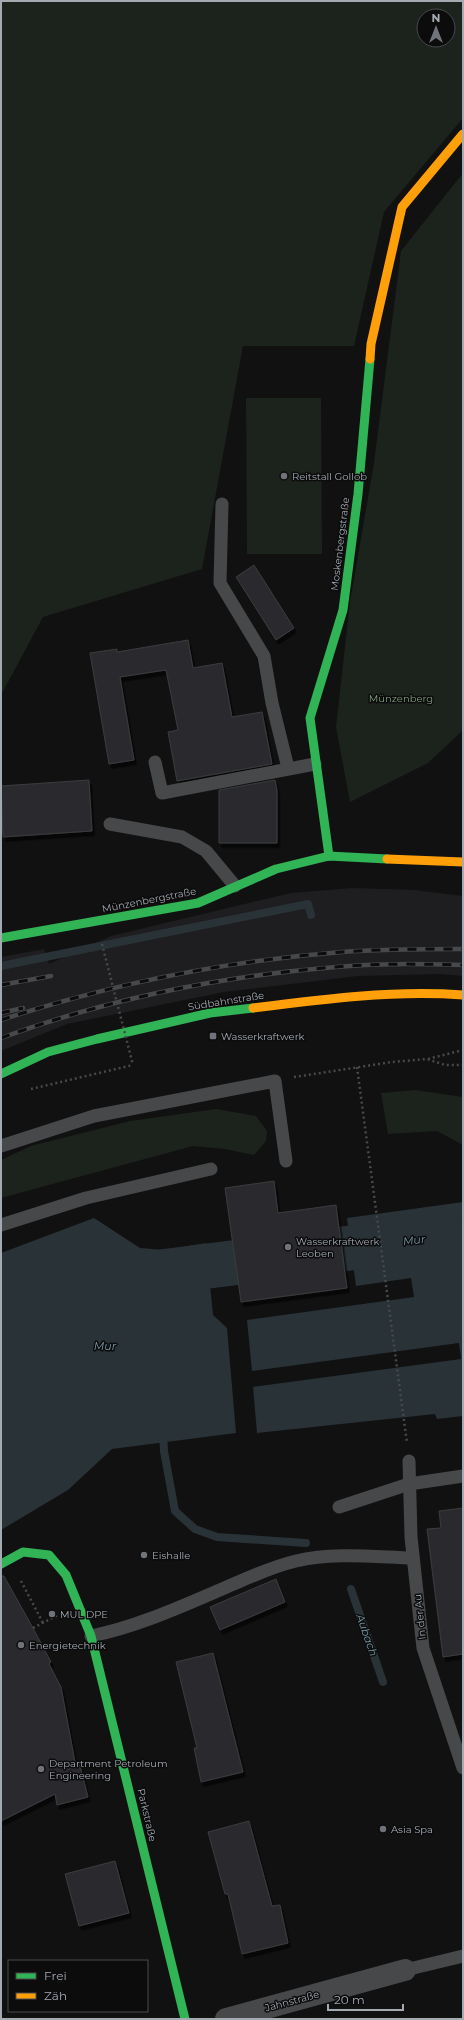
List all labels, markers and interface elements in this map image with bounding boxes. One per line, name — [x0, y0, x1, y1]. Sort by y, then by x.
north arrow — [416, 8, 456, 48]
text: N — [432, 11, 440, 25]
place label: Reitstall Gollob — [292, 470, 367, 483]
marker: Reitstall Gollob — [279, 471, 289, 481]
street label: Moskenbergstraße — [328, 497, 352, 591]
park label: Münzenberg — [369, 692, 433, 705]
street label: Münzenbergstraße — [101, 885, 197, 915]
street label: Südbahnstraße — [187, 989, 265, 1013]
place label: Wasserkraftwerk — [221, 1030, 305, 1043]
marker: Wasserkraftwerk — [208, 1031, 218, 1041]
water label: Mur — [402, 1232, 427, 1248]
place label: Wasserkraftwerk Leoben — [296, 1235, 380, 1260]
marker: Wasserkraftwerk Leoben — [283, 1242, 293, 1252]
water label: Mur — [94, 1339, 117, 1353]
place label: Eishalle — [152, 1549, 190, 1562]
marker: Eishalle — [139, 1550, 149, 1560]
street label: In der Au — [411, 1594, 429, 1640]
place label: MUL DPE — [60, 1608, 108, 1621]
marker: MUL DPE — [47, 1609, 57, 1619]
water label: Aubach — [353, 1611, 381, 1658]
place label: Energietechnik — [29, 1639, 106, 1652]
marker: Energietechnik — [16, 1640, 26, 1650]
place label: Department Petroleum Engineering — [49, 1757, 168, 1782]
marker: Department Petroleum Engineering — [36, 1764, 46, 1774]
street label: Parkstraße — [135, 1787, 159, 1843]
place label: Asia Spa — [391, 1823, 433, 1836]
marker: Asia Spa — [378, 1824, 388, 1834]
legend — [8, 1960, 148, 2012]
text: Frei — [44, 1968, 67, 1983]
scale bar — [328, 1986, 403, 2012]
text: Zäh — [44, 1988, 67, 2003]
street label: Jahnstraße — [263, 1988, 321, 2015]
text: 20 m — [334, 1992, 365, 2007]

